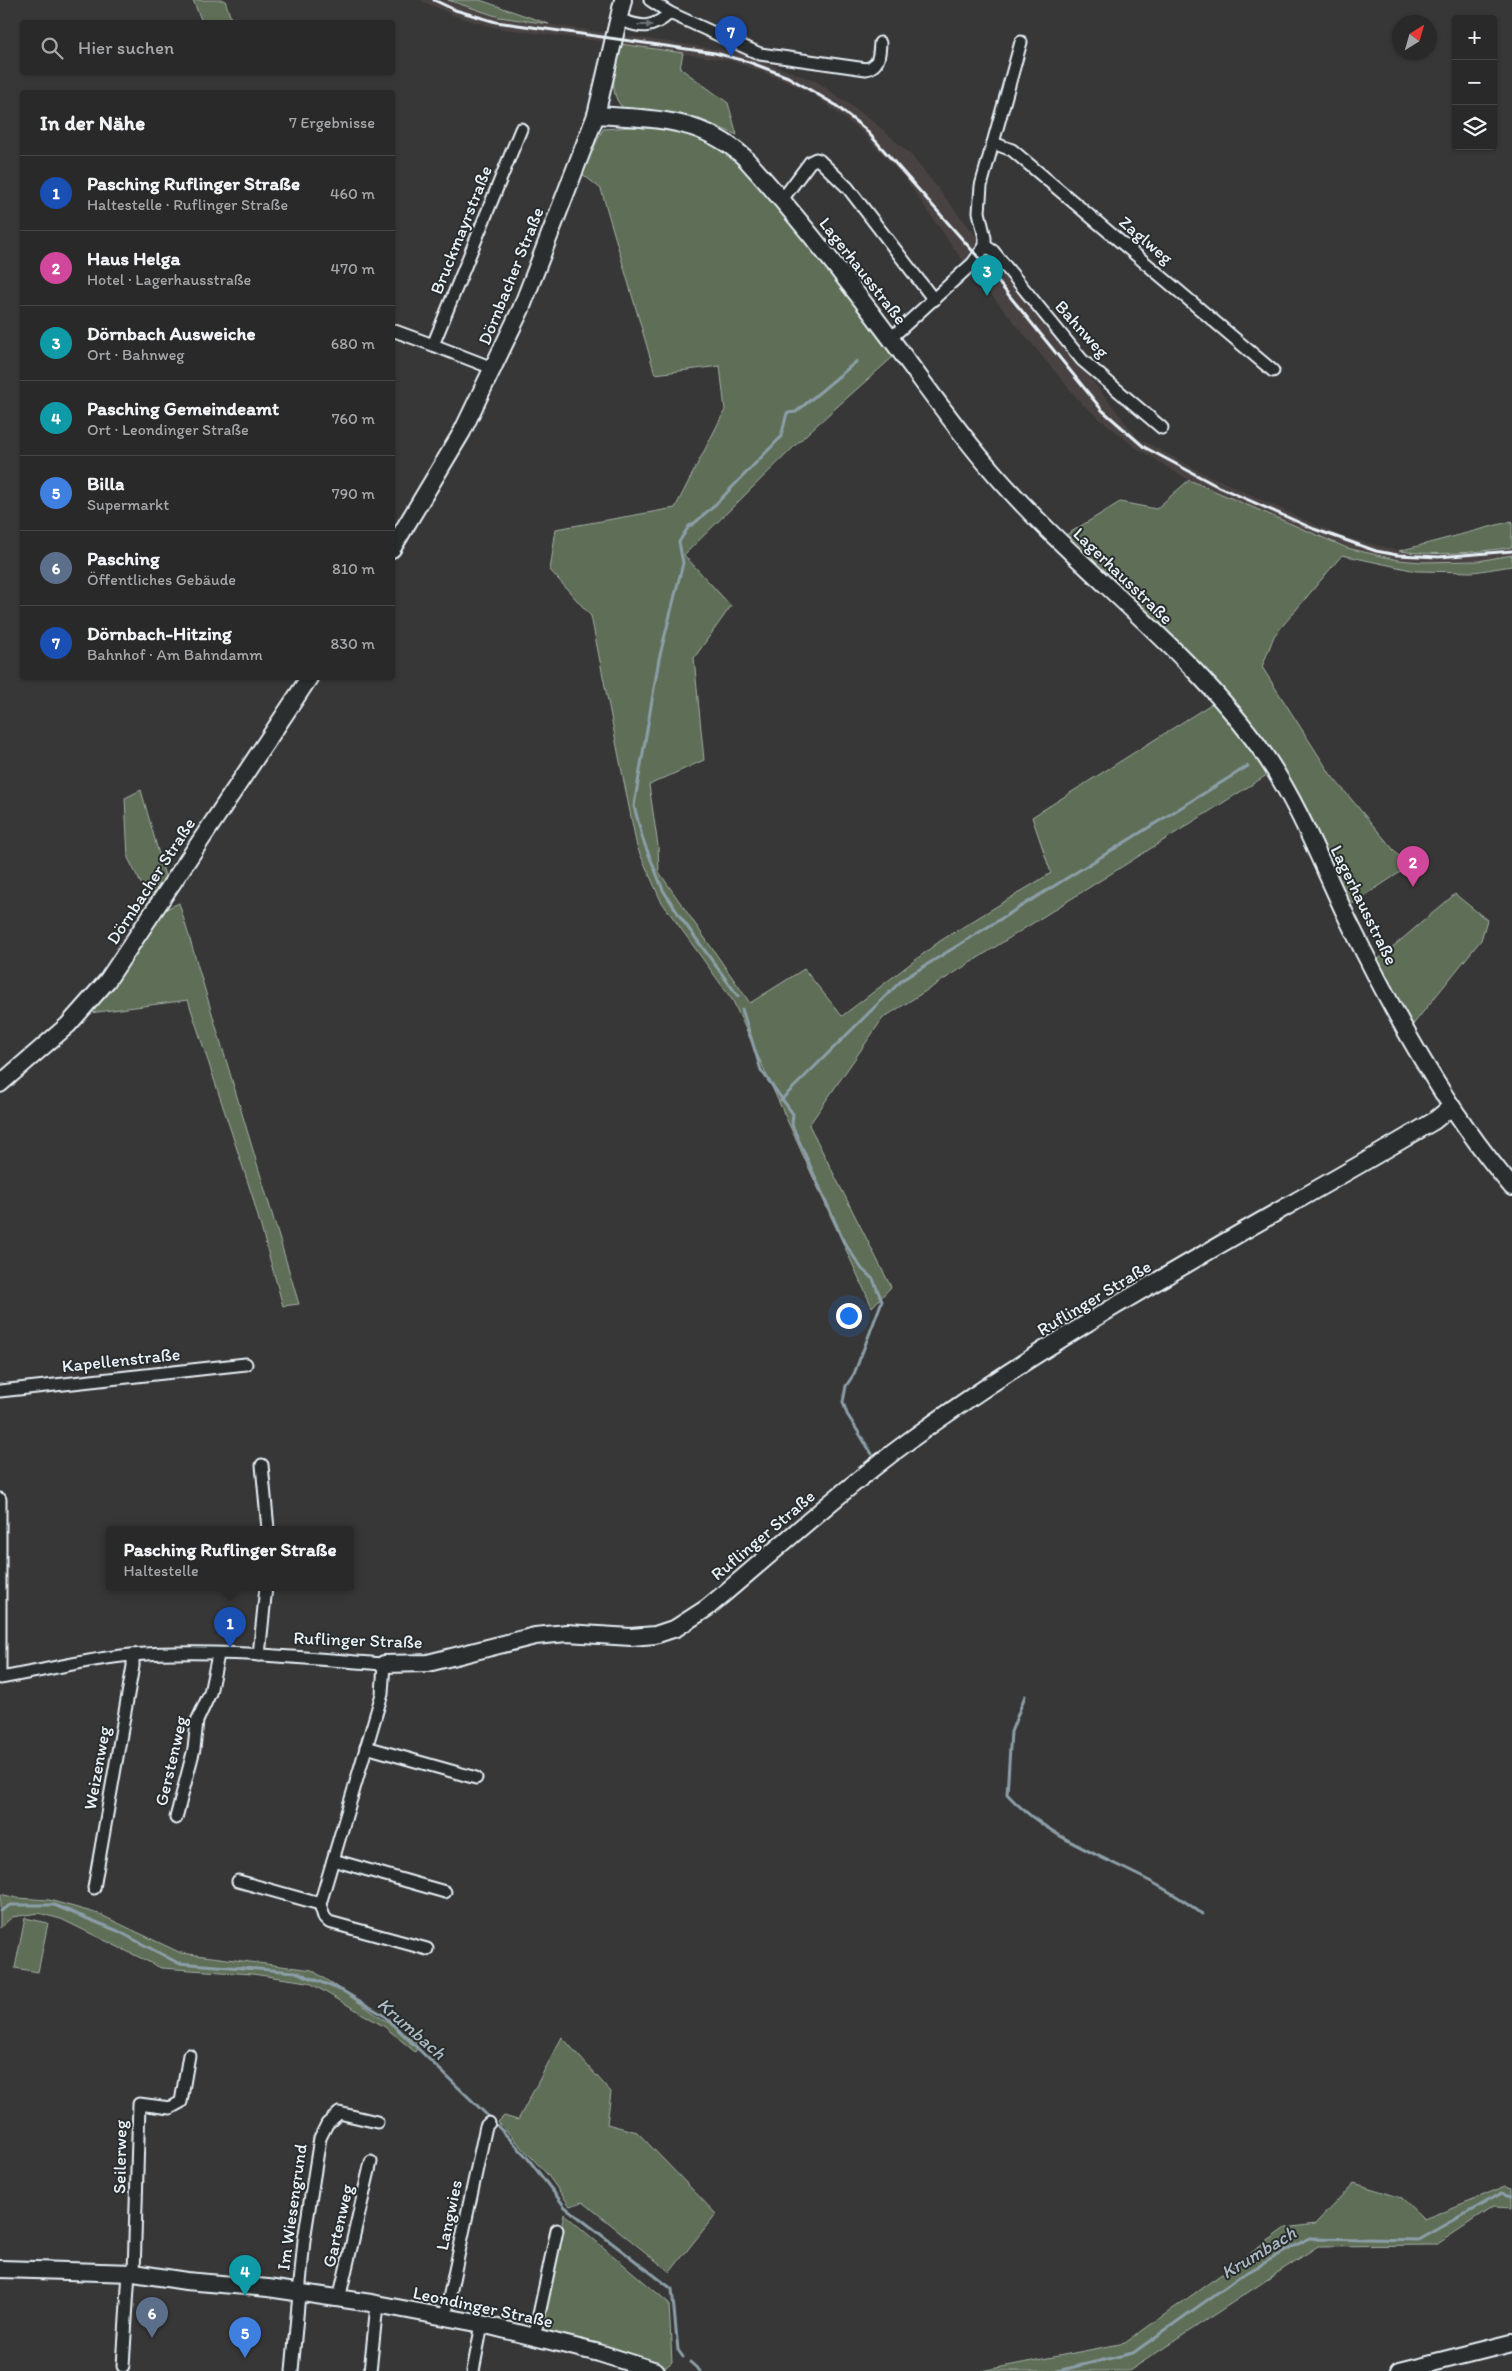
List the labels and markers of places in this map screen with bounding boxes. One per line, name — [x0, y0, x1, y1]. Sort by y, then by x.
pin: 7 — [715, 16, 747, 57]
pin: 3 — [971, 255, 1003, 296]
pin: 2 — [1397, 846, 1429, 887]
pin: 1 — [214, 1607, 246, 1648]
pin: 4 — [229, 2255, 261, 2296]
pin: 6 — [136, 2297, 168, 2338]
pin: 5 — [229, 2317, 261, 2358]

